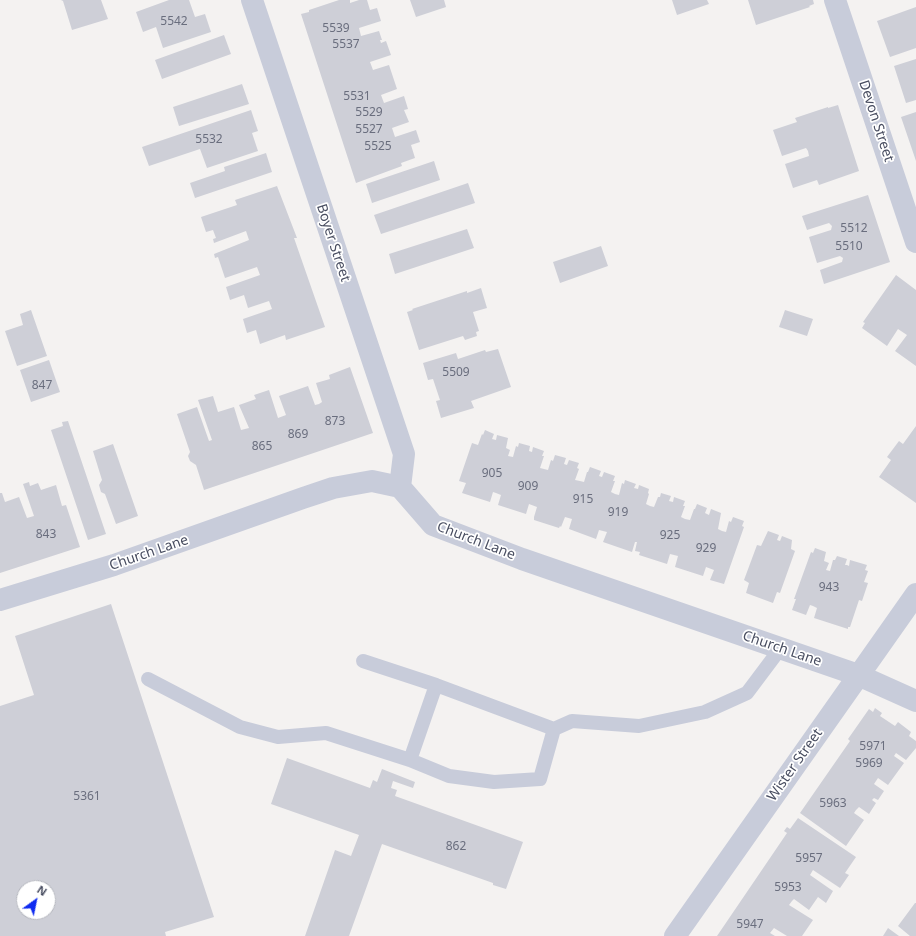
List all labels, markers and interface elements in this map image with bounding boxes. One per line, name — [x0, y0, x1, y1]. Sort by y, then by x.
house number: 5542 — [160, 15, 188, 29]
house number: 5539 — [322, 22, 350, 36]
house number: 5537 — [332, 38, 360, 52]
street label: Devon Street — [855, 78, 897, 164]
house number: 5531 — [343, 90, 371, 104]
house number: 5529 — [355, 106, 383, 120]
house number: 5527 — [355, 123, 383, 137]
house number: 5532 — [195, 133, 223, 147]
house number: 5525 — [364, 140, 392, 154]
street label: Boyer Street — [313, 202, 353, 284]
house number: 5512 — [840, 222, 868, 236]
house number: 5510 — [835, 240, 863, 254]
house number: 5509 — [442, 366, 470, 380]
house number: 847 — [32, 379, 52, 393]
house number: 873 — [325, 415, 345, 429]
house number: 869 — [288, 428, 308, 442]
house number: 865 — [252, 440, 272, 454]
house number: 905 — [482, 467, 502, 481]
house number: 909 — [518, 480, 538, 494]
house number: 915 — [573, 493, 593, 507]
house number: 919 — [608, 506, 628, 520]
street label: Church Lane — [435, 518, 517, 564]
house number: 843 — [36, 528, 56, 542]
house number: 925 — [660, 529, 680, 543]
street label: Church Lane — [107, 532, 191, 574]
house number: 929 — [696, 542, 716, 556]
house number: 943 — [819, 581, 839, 595]
street label: Church Lane — [740, 628, 824, 670]
street label: Wister Street — [764, 725, 826, 805]
house number: 5971 — [859, 740, 887, 754]
house number: 5969 — [855, 757, 883, 771]
house number: 5361 — [73, 790, 101, 804]
house number: 5963 — [819, 797, 847, 811]
house number: 862 — [446, 840, 466, 854]
house number: 5957 — [795, 852, 823, 866]
north arrow — [16, 880, 56, 920]
house number: 5953 — [774, 881, 802, 895]
text: N — [34, 882, 50, 899]
house number: 5947 — [736, 918, 764, 932]

